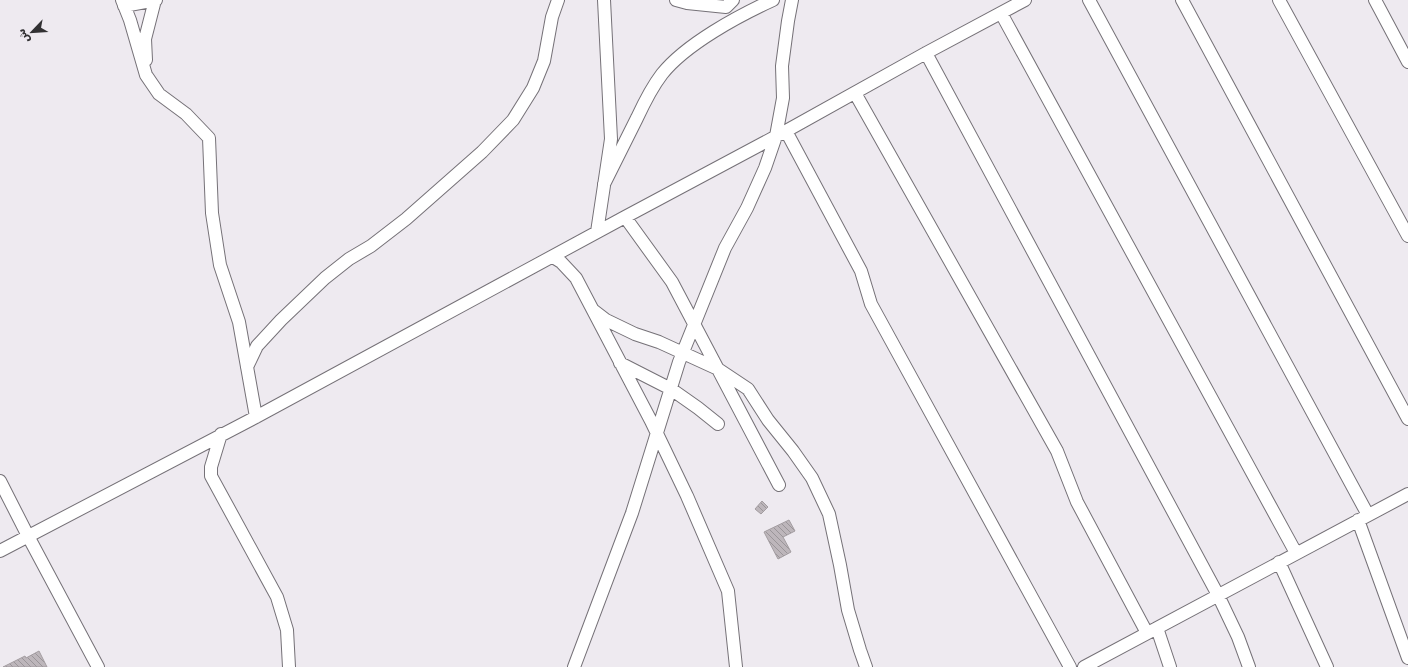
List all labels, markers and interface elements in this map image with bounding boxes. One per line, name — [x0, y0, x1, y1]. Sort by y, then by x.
north arrow — [12, 12, 52, 52]
text: ش — [14, 26, 32, 46]

